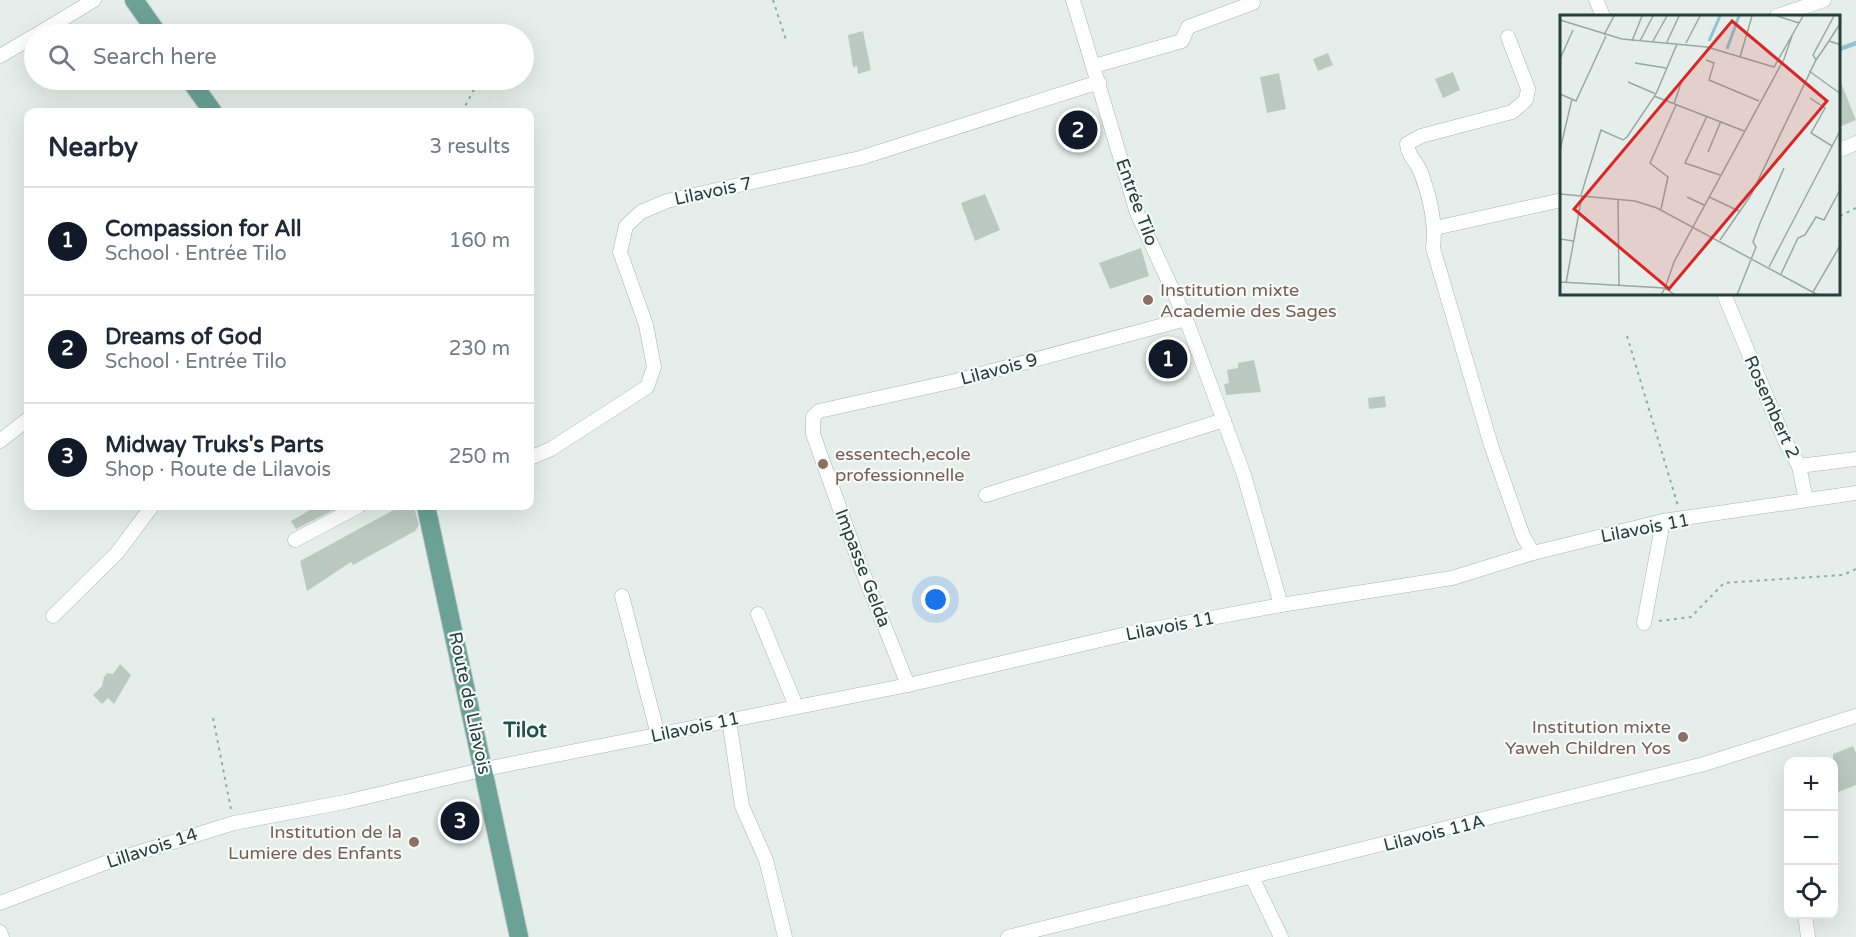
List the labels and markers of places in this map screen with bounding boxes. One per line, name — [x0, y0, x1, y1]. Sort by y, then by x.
pin: 2 — [1058, 108, 1098, 152]
place label: Institution mixte Academie des Sages — [1160, 279, 1337, 322]
marker: Institution mixte Academie des Sages — [1141, 293, 1155, 307]
pin: 1 — [1148, 336, 1188, 382]
place label: essentech,ecole professionnelle — [835, 443, 971, 486]
marker: essentech,ecole professionnelle — [816, 457, 830, 471]
place label: Institution mixte Yaweh Children Yos — [1505, 716, 1671, 759]
marker: Institution mixte Yaweh Children Yos — [1676, 730, 1690, 744]
pin: 3 — [440, 798, 480, 844]
place label: Institution de la Lumiere des Enfants — [228, 821, 402, 864]
marker: Institution de la Lumiere des Enfants — [407, 835, 421, 849]

